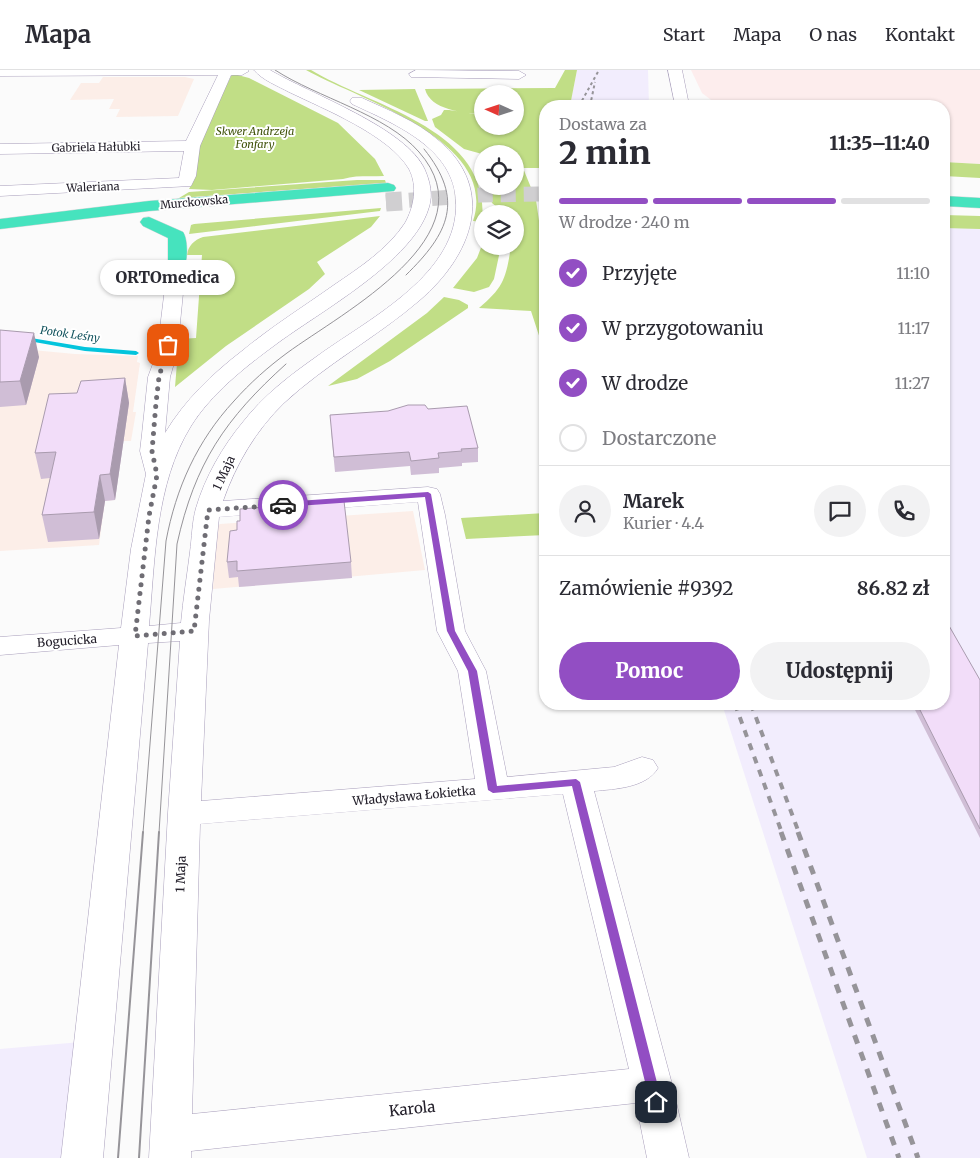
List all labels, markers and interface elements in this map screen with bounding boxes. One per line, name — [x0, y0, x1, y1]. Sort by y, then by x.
text: Mapa — [25, 19, 91, 50]
text: Start — [663, 23, 705, 46]
text: Mapa — [733, 23, 781, 46]
text: O nas — [809, 23, 857, 46]
text: Kontakt — [885, 23, 955, 46]
north arrow — [474, 85, 524, 135]
map controls — [474, 85, 524, 255]
text: Dostawa za — [559, 114, 647, 134]
park label: Skwer Andrzeja Fonfary — [216, 124, 294, 151]
text: 11:35–11:40 — [829, 131, 930, 155]
text: 2 min — [559, 133, 651, 173]
street label: Gabriela Hałubki — [51, 139, 141, 155]
button: locate — [474, 145, 524, 195]
street label: Waleriana — [65, 179, 120, 195]
street label: Murckowska — [159, 192, 229, 212]
button: layers — [474, 205, 524, 255]
text: W drodze · 240 m — [559, 212, 690, 232]
icon: check — [559, 259, 587, 287]
callout: ORTOmedica — [100, 260, 236, 295]
text: Przyjęte — [602, 261, 677, 285]
text: 11:10 — [896, 263, 930, 283]
text: ORTOmedica — [116, 267, 220, 287]
icon: check — [559, 314, 587, 342]
text: W przygotowaniu — [602, 316, 764, 340]
text: 11:17 — [898, 318, 930, 338]
water label: Potok Leśny — [39, 323, 101, 345]
pin — [147, 324, 189, 366]
icon: bag — [154, 331, 182, 359]
icon: check — [559, 369, 587, 397]
text: W drodze — [602, 371, 688, 395]
text: 11:27 — [895, 373, 930, 393]
text: Dostarczone — [602, 426, 716, 450]
street label: 1 Maja — [209, 453, 238, 492]
courier — [258, 480, 308, 530]
button: person — [559, 485, 611, 537]
button: chat — [814, 485, 866, 537]
button: phone — [878, 485, 930, 537]
text: Marek — [623, 489, 684, 513]
icon: car — [269, 491, 297, 519]
text: Kurier · 4.4 — [623, 513, 704, 533]
text: Zamówienie #9392 — [559, 576, 733, 600]
text: 86.82 zł — [857, 576, 930, 600]
street label: Bogucicka — [36, 631, 98, 650]
button: Pomoc — [559, 642, 740, 700]
button: Udostępnij — [750, 642, 930, 700]
street label: Władysława Łokietka — [351, 783, 477, 808]
street label: 1 Maja — [172, 855, 189, 892]
pin — [635, 1081, 677, 1123]
icon: home — [642, 1088, 670, 1116]
street label: Karola — [388, 1097, 436, 1120]

